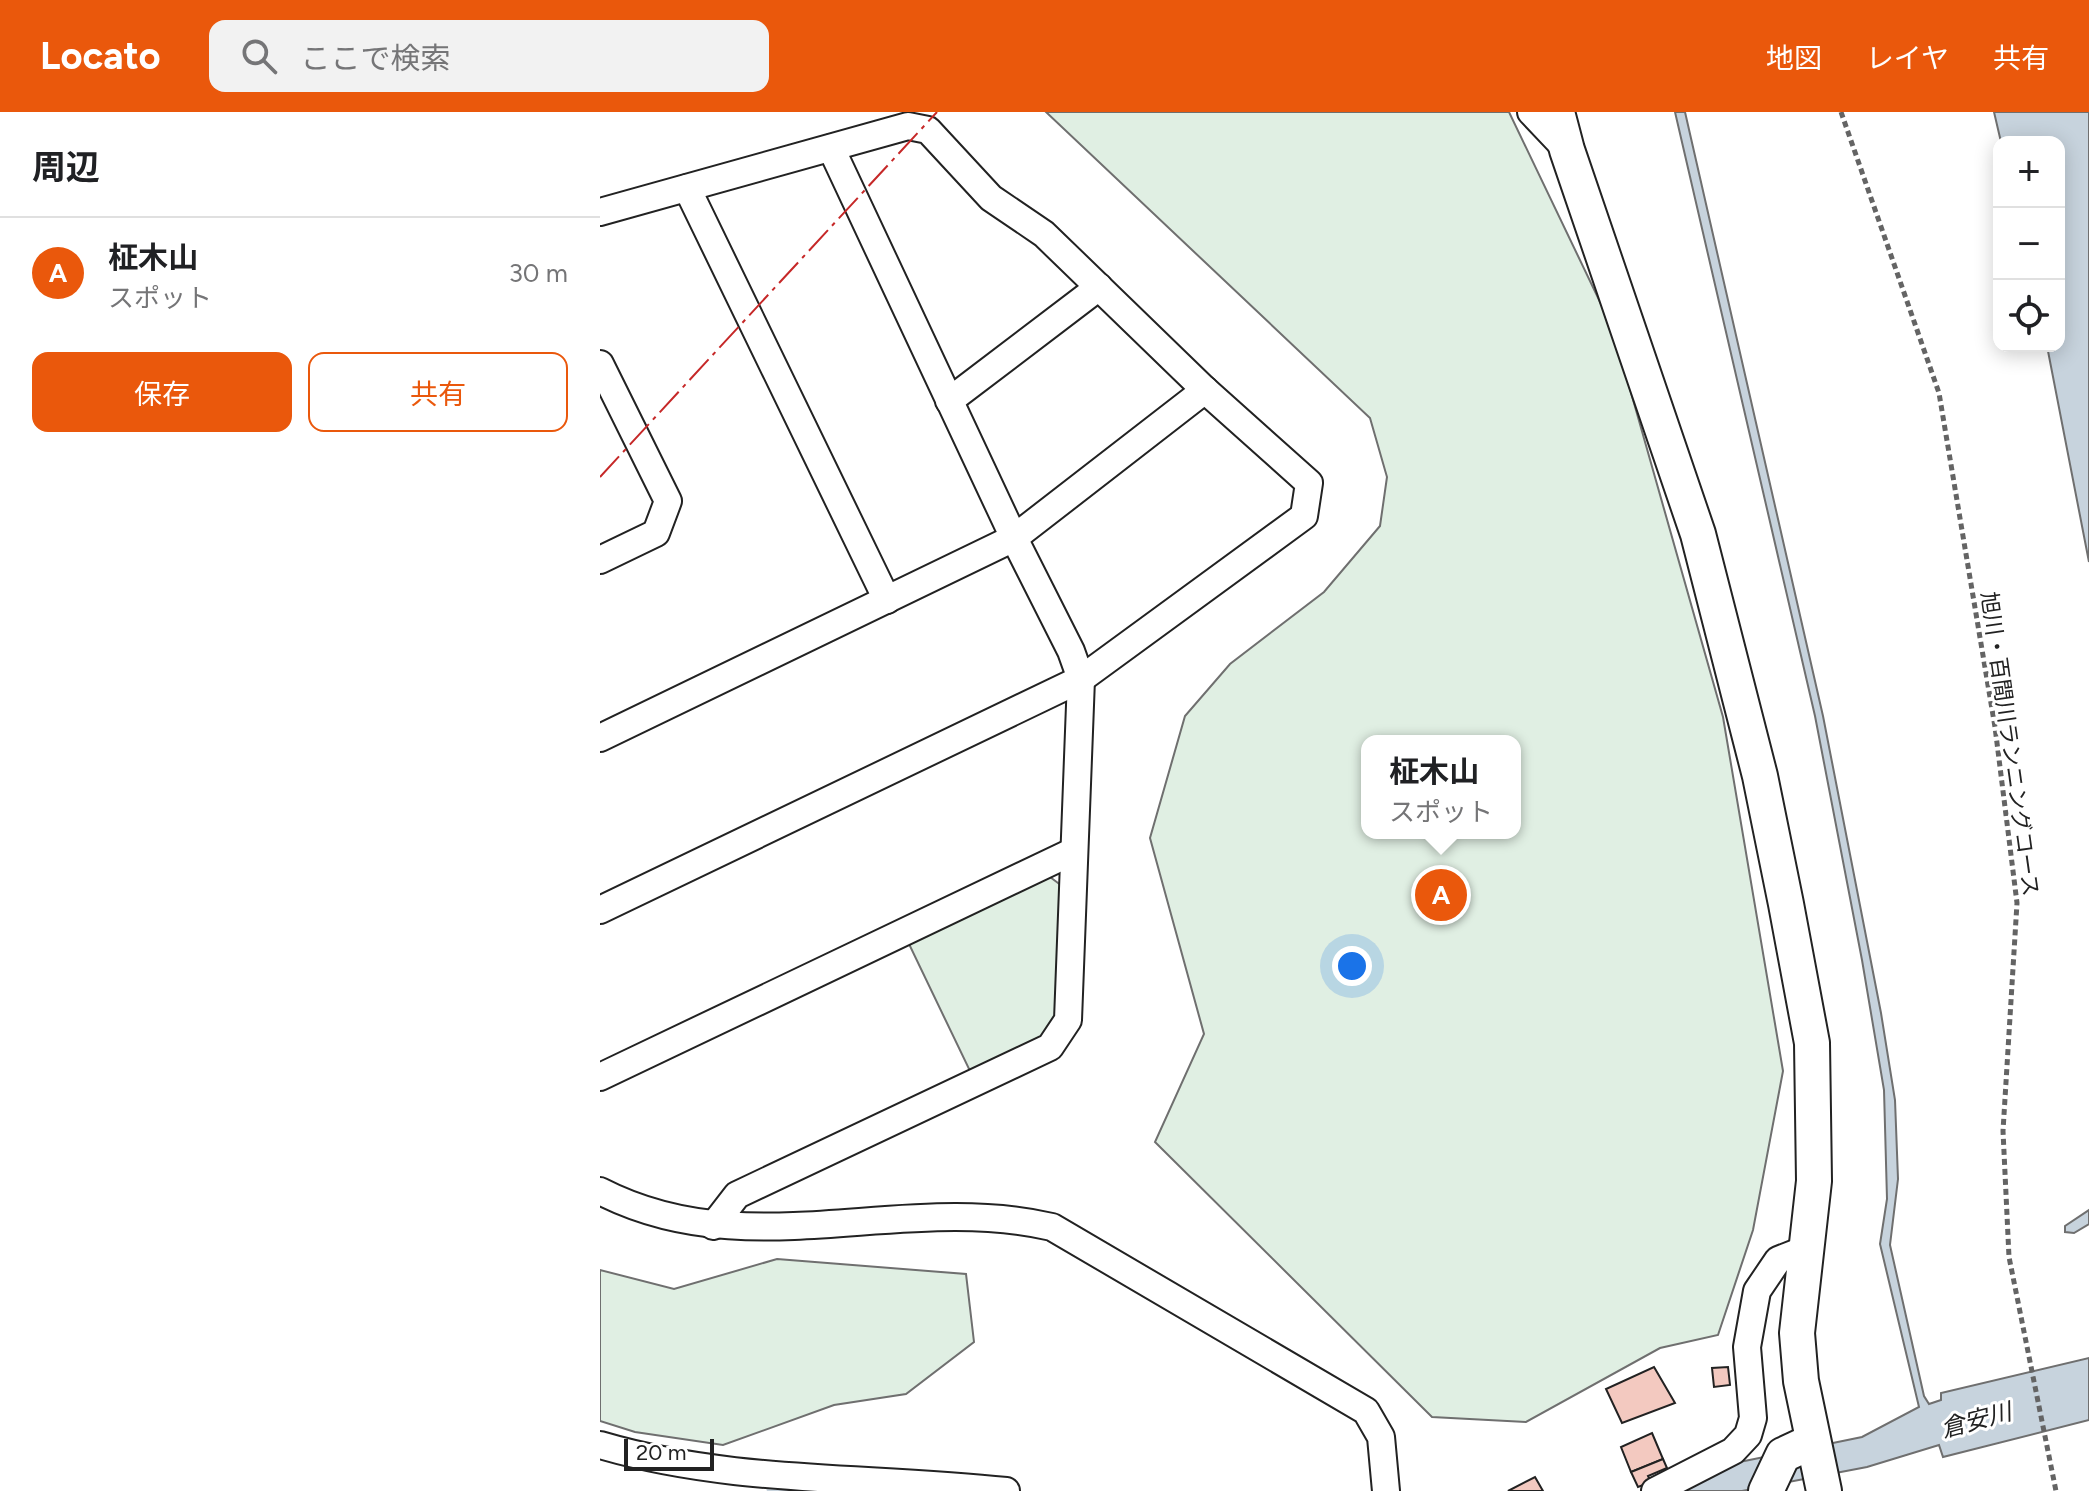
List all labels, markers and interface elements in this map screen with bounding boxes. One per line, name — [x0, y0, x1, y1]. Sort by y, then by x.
search box — [209, 20, 769, 92]
text: Locato — [40, 33, 161, 79]
icon: search — [237, 34, 281, 78]
text: ここで検索 — [301, 40, 451, 77]
text: 地図 — [1766, 41, 1822, 75]
text: レイヤ — [1866, 41, 1949, 75]
text: 共有 — [1993, 41, 2049, 75]
map controls — [1993, 136, 2065, 352]
button: + — [1993, 136, 2065, 208]
text: 周辺 — [32, 147, 100, 188]
button: − — [1993, 208, 2065, 280]
text: 柾木山 — [108, 239, 198, 276]
text: A — [49, 257, 67, 289]
text: 30 m — [509, 257, 568, 289]
button: locate — [1993, 280, 2065, 352]
text: スポット — [108, 282, 212, 314]
button: 保存 — [32, 352, 292, 432]
button: 共有 — [308, 352, 568, 432]
street label: 旭川・百間川ランニングコース — [1975, 590, 2045, 898]
popup — [1361, 735, 1521, 839]
text: 柾木山 — [1389, 753, 1479, 790]
text: スポット — [1389, 796, 1493, 828]
pin: A — [1415, 865, 1467, 925]
your location — [1332, 946, 1372, 986]
water label: 倉安川 — [1937, 1396, 2017, 1443]
scale bar — [624, 1435, 714, 1471]
text: 20 m — [636, 1439, 687, 1466]

